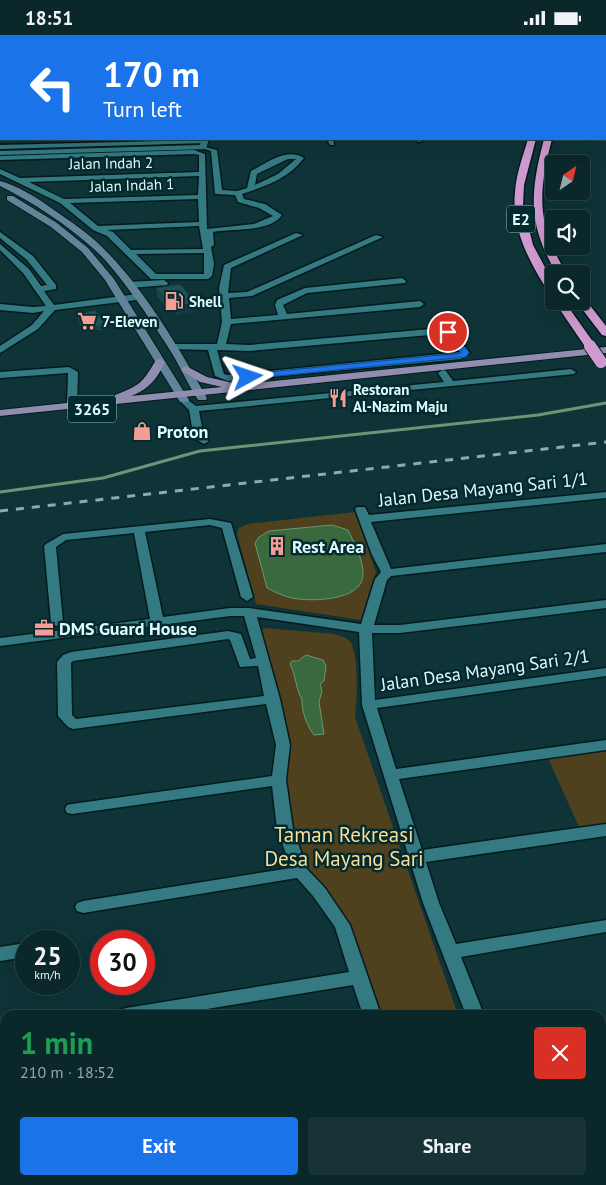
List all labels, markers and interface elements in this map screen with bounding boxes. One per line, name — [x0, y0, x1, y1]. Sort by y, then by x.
text: 18:51 — [25, 6, 73, 30]
text: 170 m — [103, 51, 200, 97]
icon: left — [20, 55, 85, 120]
text: Turn left — [103, 95, 182, 123]
street label: Jalan Indah 2 — [68, 153, 153, 173]
north arrow — [545, 155, 590, 200]
map controls — [545, 155, 590, 310]
street label: Jalan Indah 1 — [89, 174, 174, 196]
road number: E2 — [507, 205, 535, 233]
button: sound — [545, 210, 590, 255]
button: search — [545, 265, 590, 310]
fuel station icon: Shell — [163, 290, 185, 312]
place label: Shell — [189, 292, 222, 311]
supermarket icon: 7-Eleven — [76, 310, 98, 332]
pin — [427, 311, 469, 353]
place label: 7-Eleven — [102, 312, 157, 331]
icon: arrive — [434, 318, 462, 346]
position arrow — [221, 350, 273, 402]
place label: Restoran Al-Nazim Maju — [353, 380, 448, 416]
restaurant icon: Restoran Al-Nazim Maju — [327, 387, 349, 409]
road number: 3265 — [68, 395, 116, 423]
shop icon: Proton — [131, 420, 153, 442]
place label: Proton — [157, 420, 208, 443]
street label: Jalan Desa Mayang Sari 1/1 — [376, 467, 589, 512]
building icon: Rest Area — [266, 535, 288, 557]
place label: Rest Area — [292, 535, 364, 558]
office icon: DMS Guard House — [33, 617, 55, 639]
place label: DMS Guard House — [59, 617, 197, 640]
street label: Jalan Desa Mayang Sari 2/1 — [378, 644, 591, 696]
park label: Taman Rekreasi Desa Mayang Sari — [264, 821, 424, 872]
speed limit sign: 30 — [90, 930, 155, 995]
text: 25 — [33, 940, 62, 972]
text: km/h — [34, 967, 61, 982]
text: 1 min — [20, 1023, 93, 1062]
button: close — [534, 1027, 586, 1079]
text: 210 m · 18:52 — [20, 1062, 115, 1082]
button: Exit — [20, 1117, 298, 1175]
button: Share — [308, 1117, 586, 1175]

